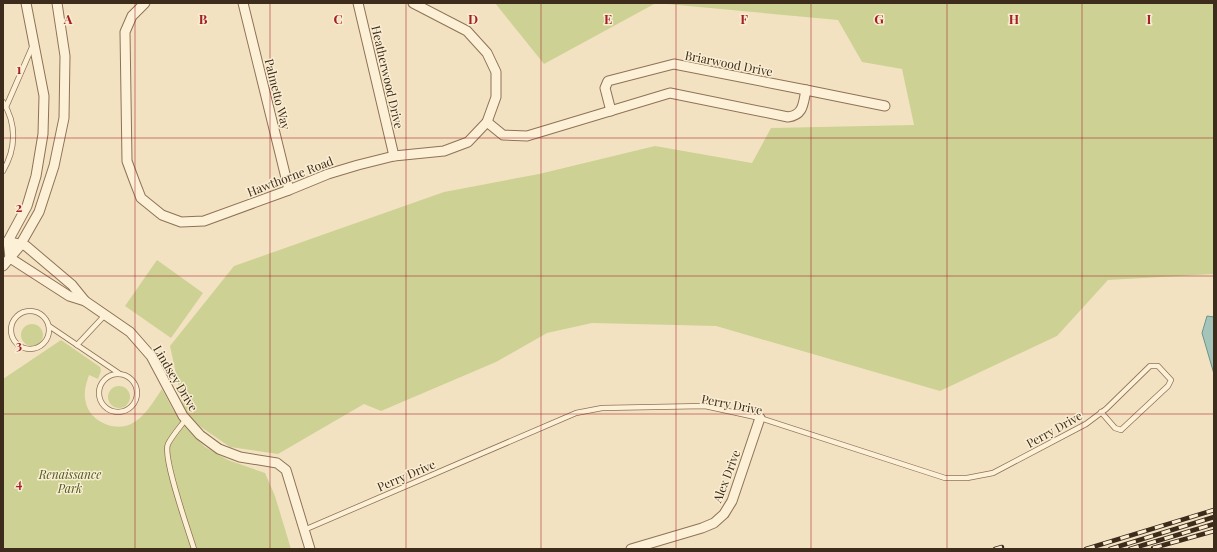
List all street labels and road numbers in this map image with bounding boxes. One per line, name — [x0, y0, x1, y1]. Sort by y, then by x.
street label: Heatherwood Drive — [368, 24, 408, 130]
street label: Briarwood Drive — [684, 47, 774, 79]
street label: Palmetto Way — [261, 57, 295, 131]
street label: Hawthorne Road — [245, 152, 335, 200]
street label: Lindsey Drive — [150, 342, 202, 414]
street label: Perry Drive — [700, 390, 764, 418]
street label: Perry Drive — [1023, 407, 1085, 451]
street label: Alex Drive — [708, 447, 743, 506]
street label: Perry Drive — [374, 456, 438, 494]

